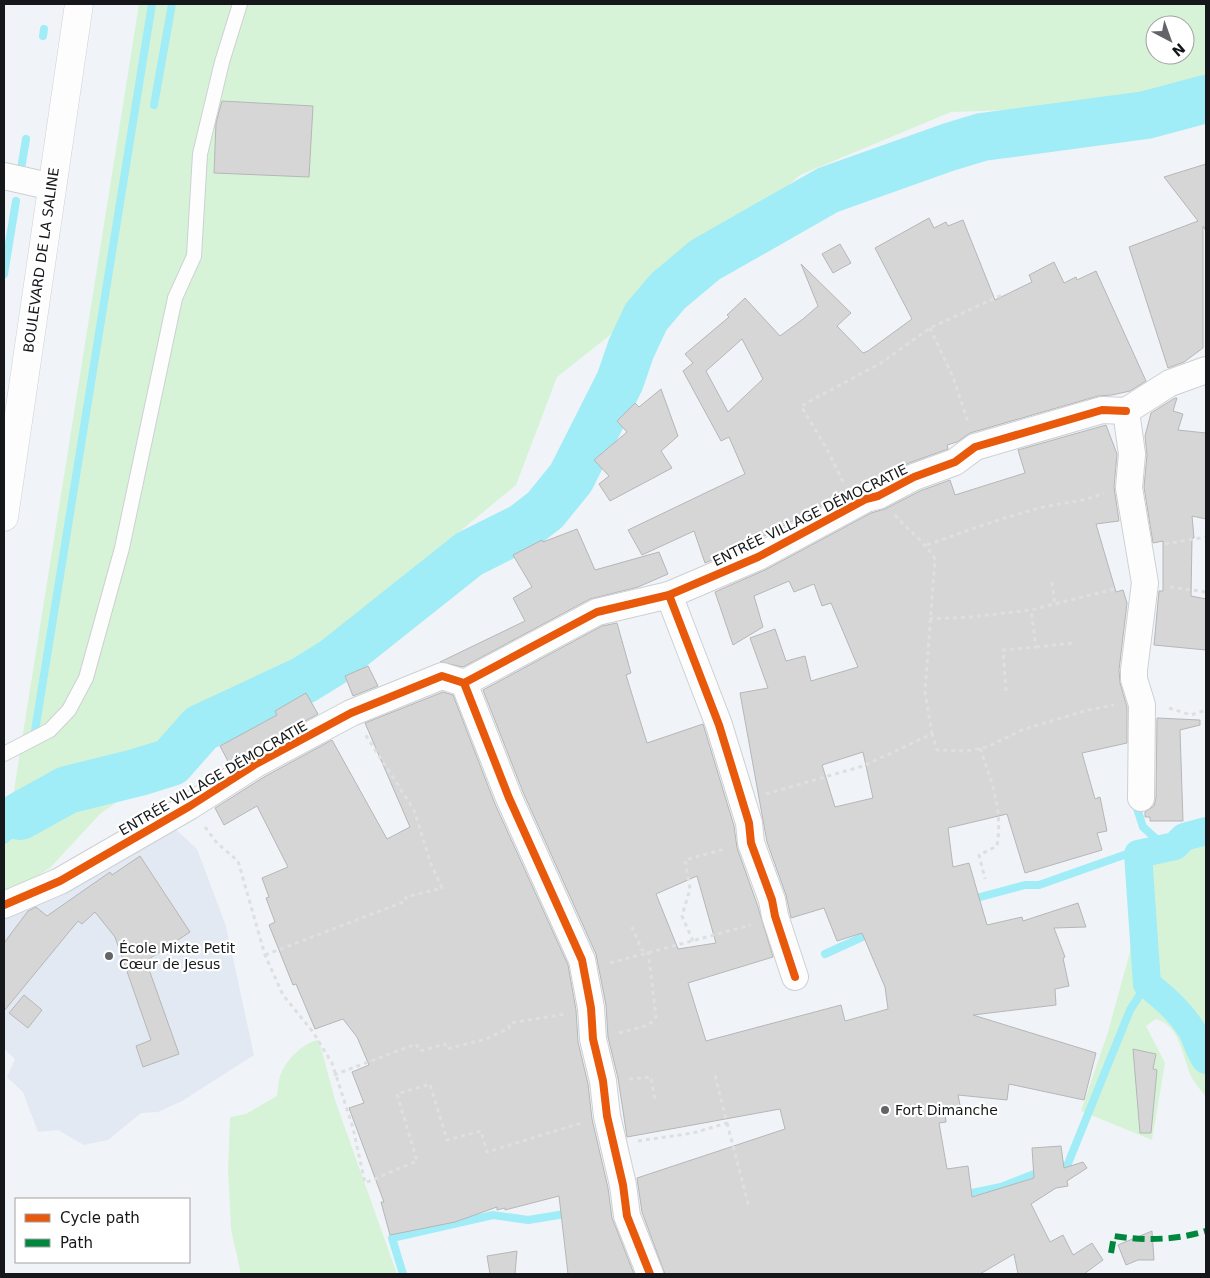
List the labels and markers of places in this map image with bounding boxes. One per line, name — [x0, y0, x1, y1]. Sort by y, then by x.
place label: École Mixte Petit Cœur de Jesus — [119, 940, 236, 972]
marker: École Mixte Petit Cœur de Jesus — [103, 950, 115, 962]
place label: Fort Dimanche — [895, 1102, 998, 1118]
marker: Fort Dimanche — [879, 1104, 891, 1116]

